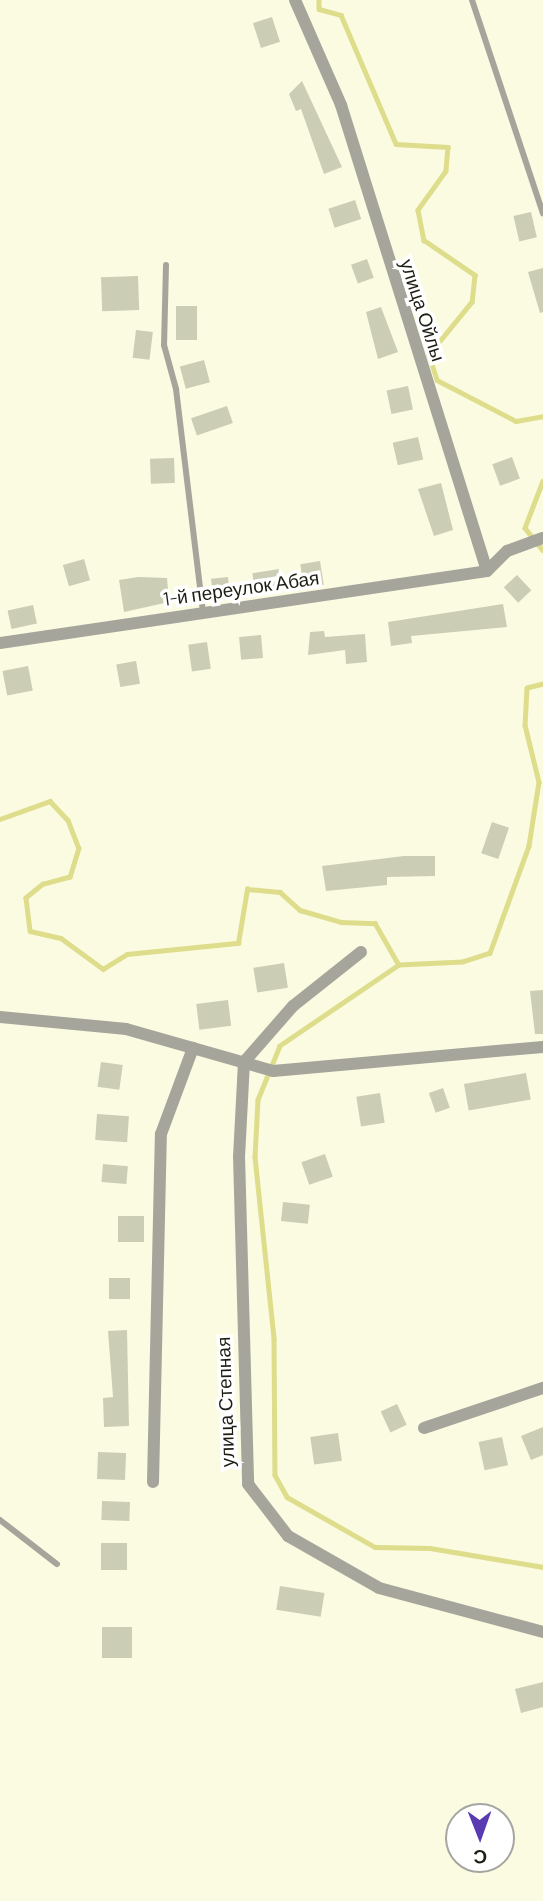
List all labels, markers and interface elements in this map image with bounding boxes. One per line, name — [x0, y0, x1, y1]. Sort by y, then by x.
street label: улица Ойлы — [396, 256, 450, 364]
street label: 1-й переулок Абая — [161, 566, 321, 610]
street label: улица Степная — [211, 1336, 239, 1468]
north arrow — [445, 1803, 515, 1873]
text: С — [473, 1846, 487, 1869]

